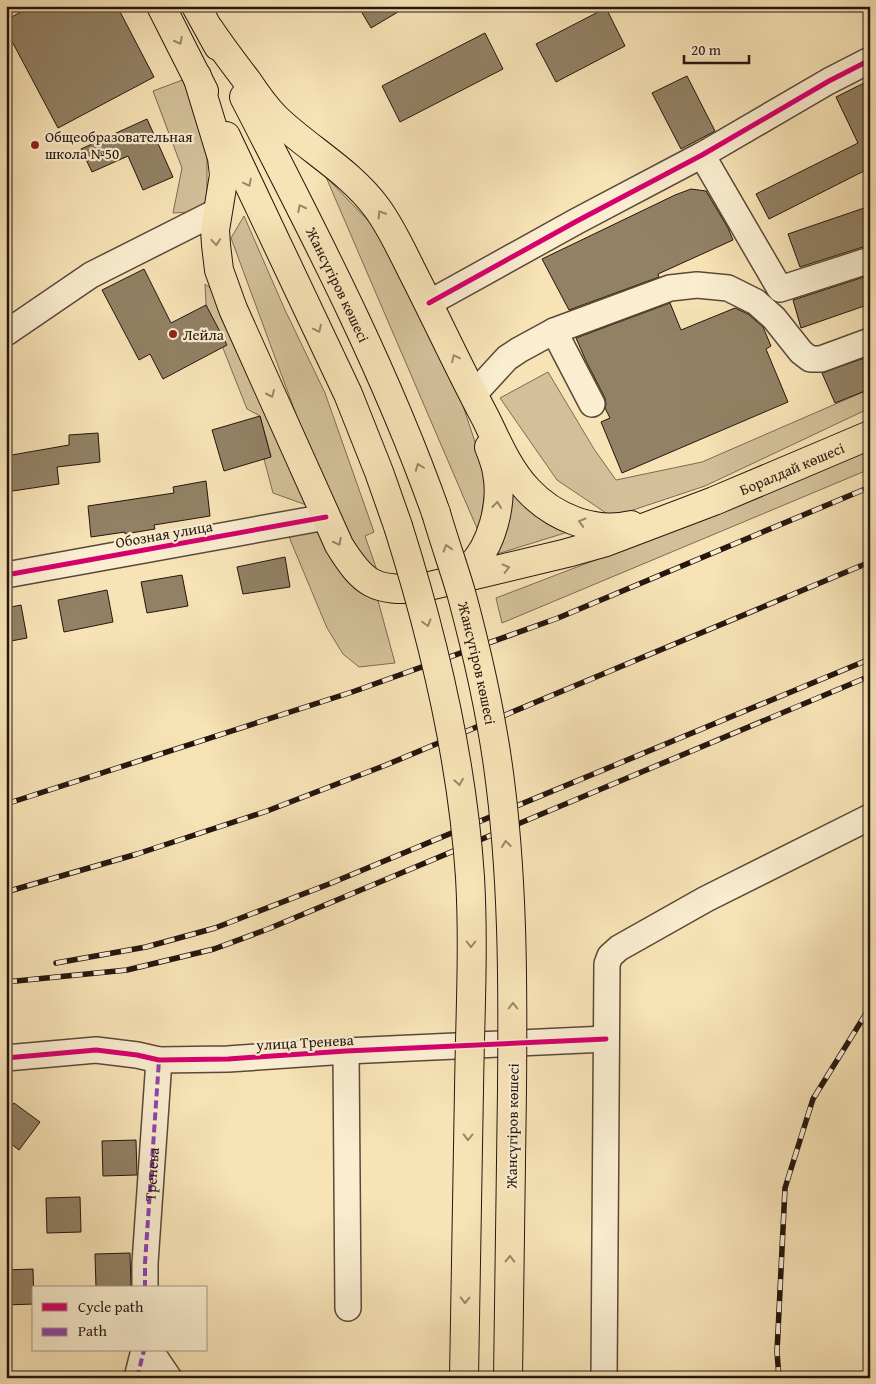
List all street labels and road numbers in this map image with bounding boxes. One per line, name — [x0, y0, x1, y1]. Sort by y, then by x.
street label: Жансүгіров көшесі — [301, 223, 375, 346]
street label: Боралдай көшесі — [736, 437, 847, 500]
street label: Обозная улица — [114, 515, 215, 553]
street label: Жансүгіров көшесі — [453, 598, 502, 726]
street label: улица Тренева — [255, 1029, 355, 1055]
street label: Жансүгіров көшесі — [500, 1063, 524, 1190]
street label: Тренева — [139, 1146, 164, 1202]

